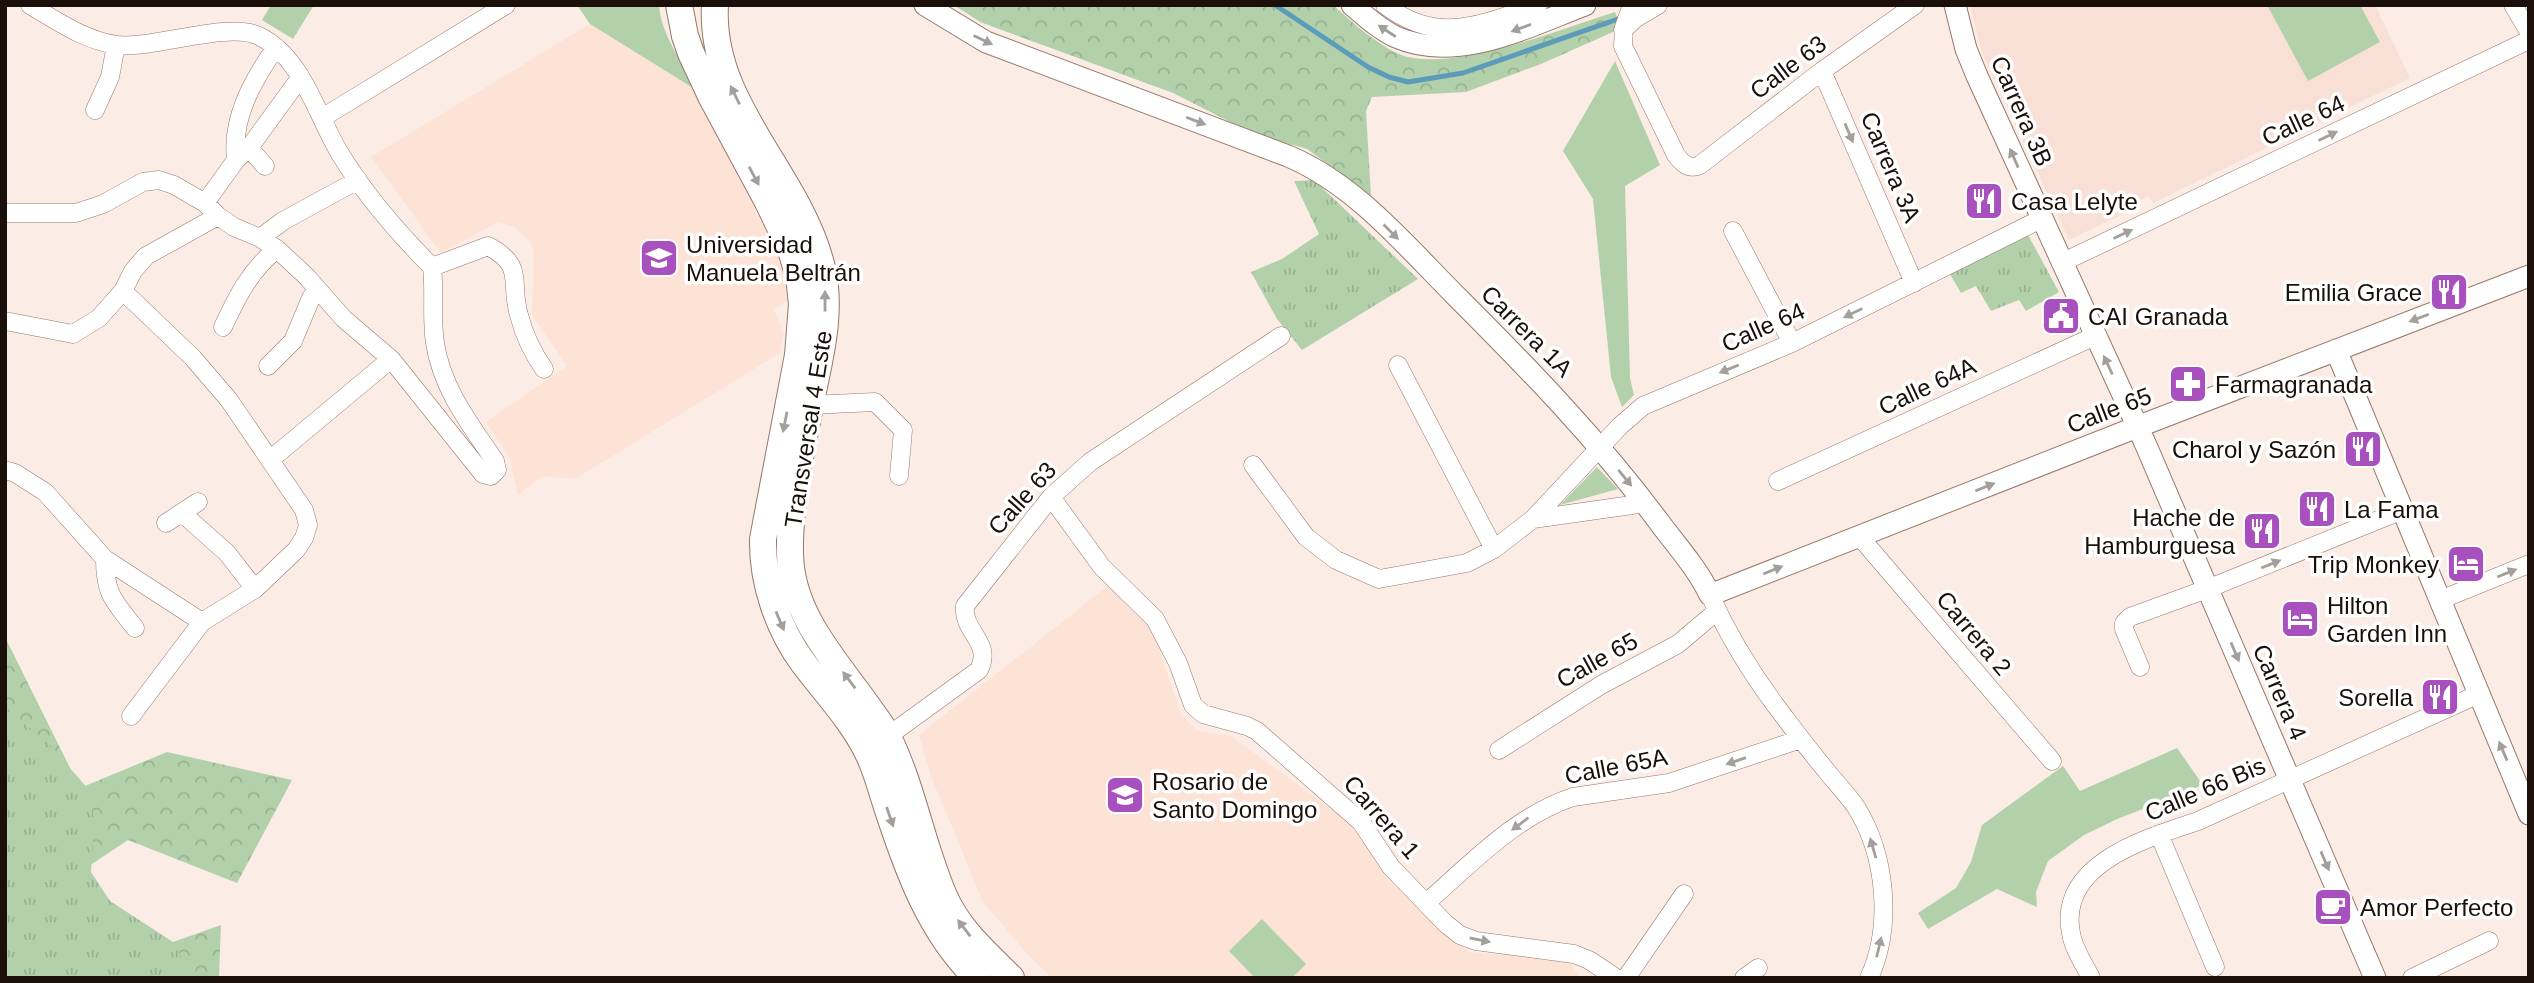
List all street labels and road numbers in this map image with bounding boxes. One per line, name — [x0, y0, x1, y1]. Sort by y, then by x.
street label: Calle 63 — [1745, 30, 1831, 104]
street label: Carrera 3B — [1986, 52, 2058, 170]
street label: Calle 64 — [2257, 89, 2349, 151]
street label: Carrera 3A — [1856, 108, 1926, 226]
street label: Carrera 1A — [1476, 280, 1578, 382]
street label: Calle 64 — [1717, 297, 1809, 357]
street label: Transversal 4 Este — [779, 329, 837, 529]
street label: Calle 64A — [1874, 352, 1980, 420]
street label: Calle 65 — [2063, 382, 2155, 438]
street label: Calle 63 — [983, 456, 1061, 540]
street label: Carrera 2 — [1931, 585, 2017, 681]
street label: Calle 65 — [1552, 627, 1642, 693]
street label: Carrera 4 — [2248, 640, 2312, 744]
street label: Calle 65A — [1562, 743, 1670, 789]
street label: Calle 66 Bis — [2141, 752, 2269, 826]
street label: Carrera 1 — [1339, 770, 1425, 864]

